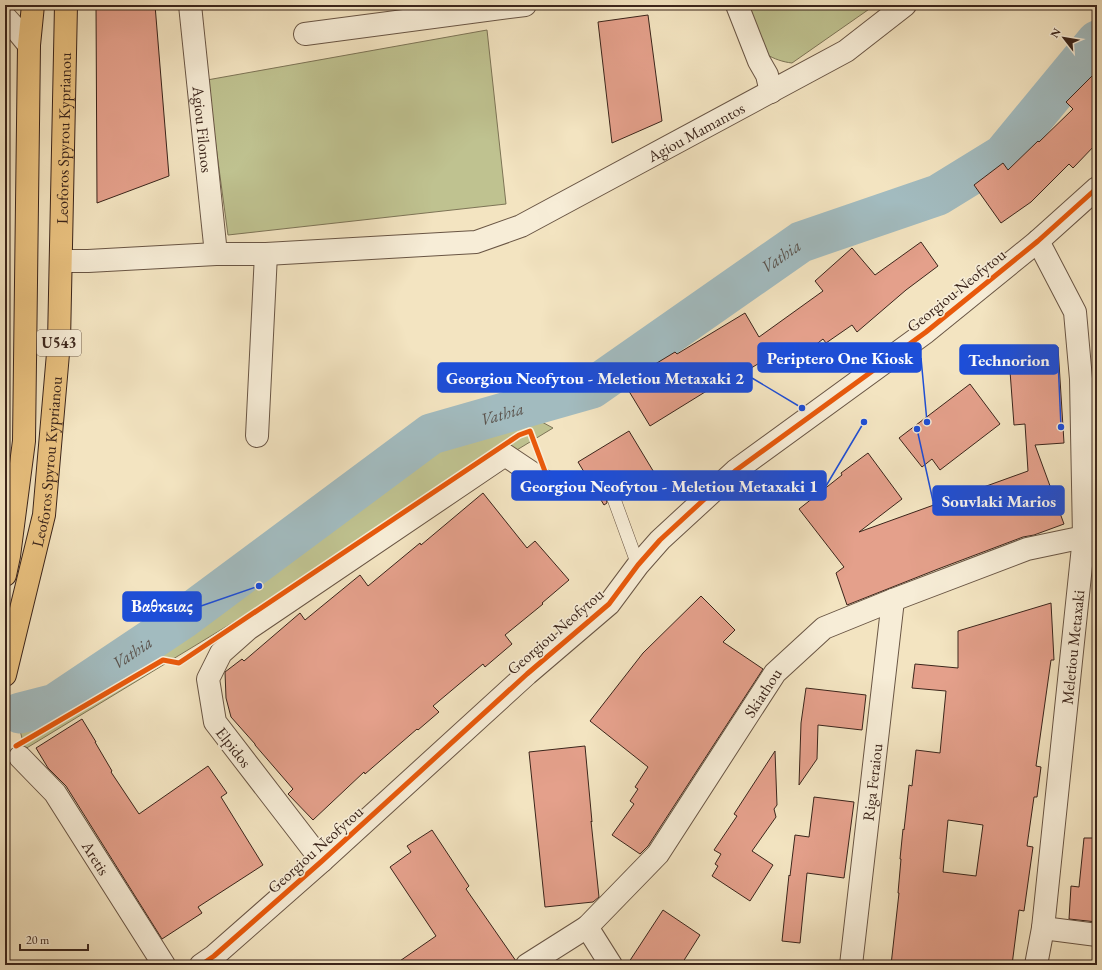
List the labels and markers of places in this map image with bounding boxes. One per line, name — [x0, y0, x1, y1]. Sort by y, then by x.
callout: Periptero One Kiosk — [758, 343, 921, 372]
callout: Technorion — [960, 345, 1058, 374]
callout: Georgiou Neofytou - Meletiou Metaxaki 2 — [438, 363, 752, 392]
callout: Georgiou Neofytou - Meletiou Metaxaki 1 — [512, 471, 826, 500]
callout: Souvlaki Marios — [933, 486, 1064, 515]
callout: Βαθκειας — [123, 592, 201, 621]

